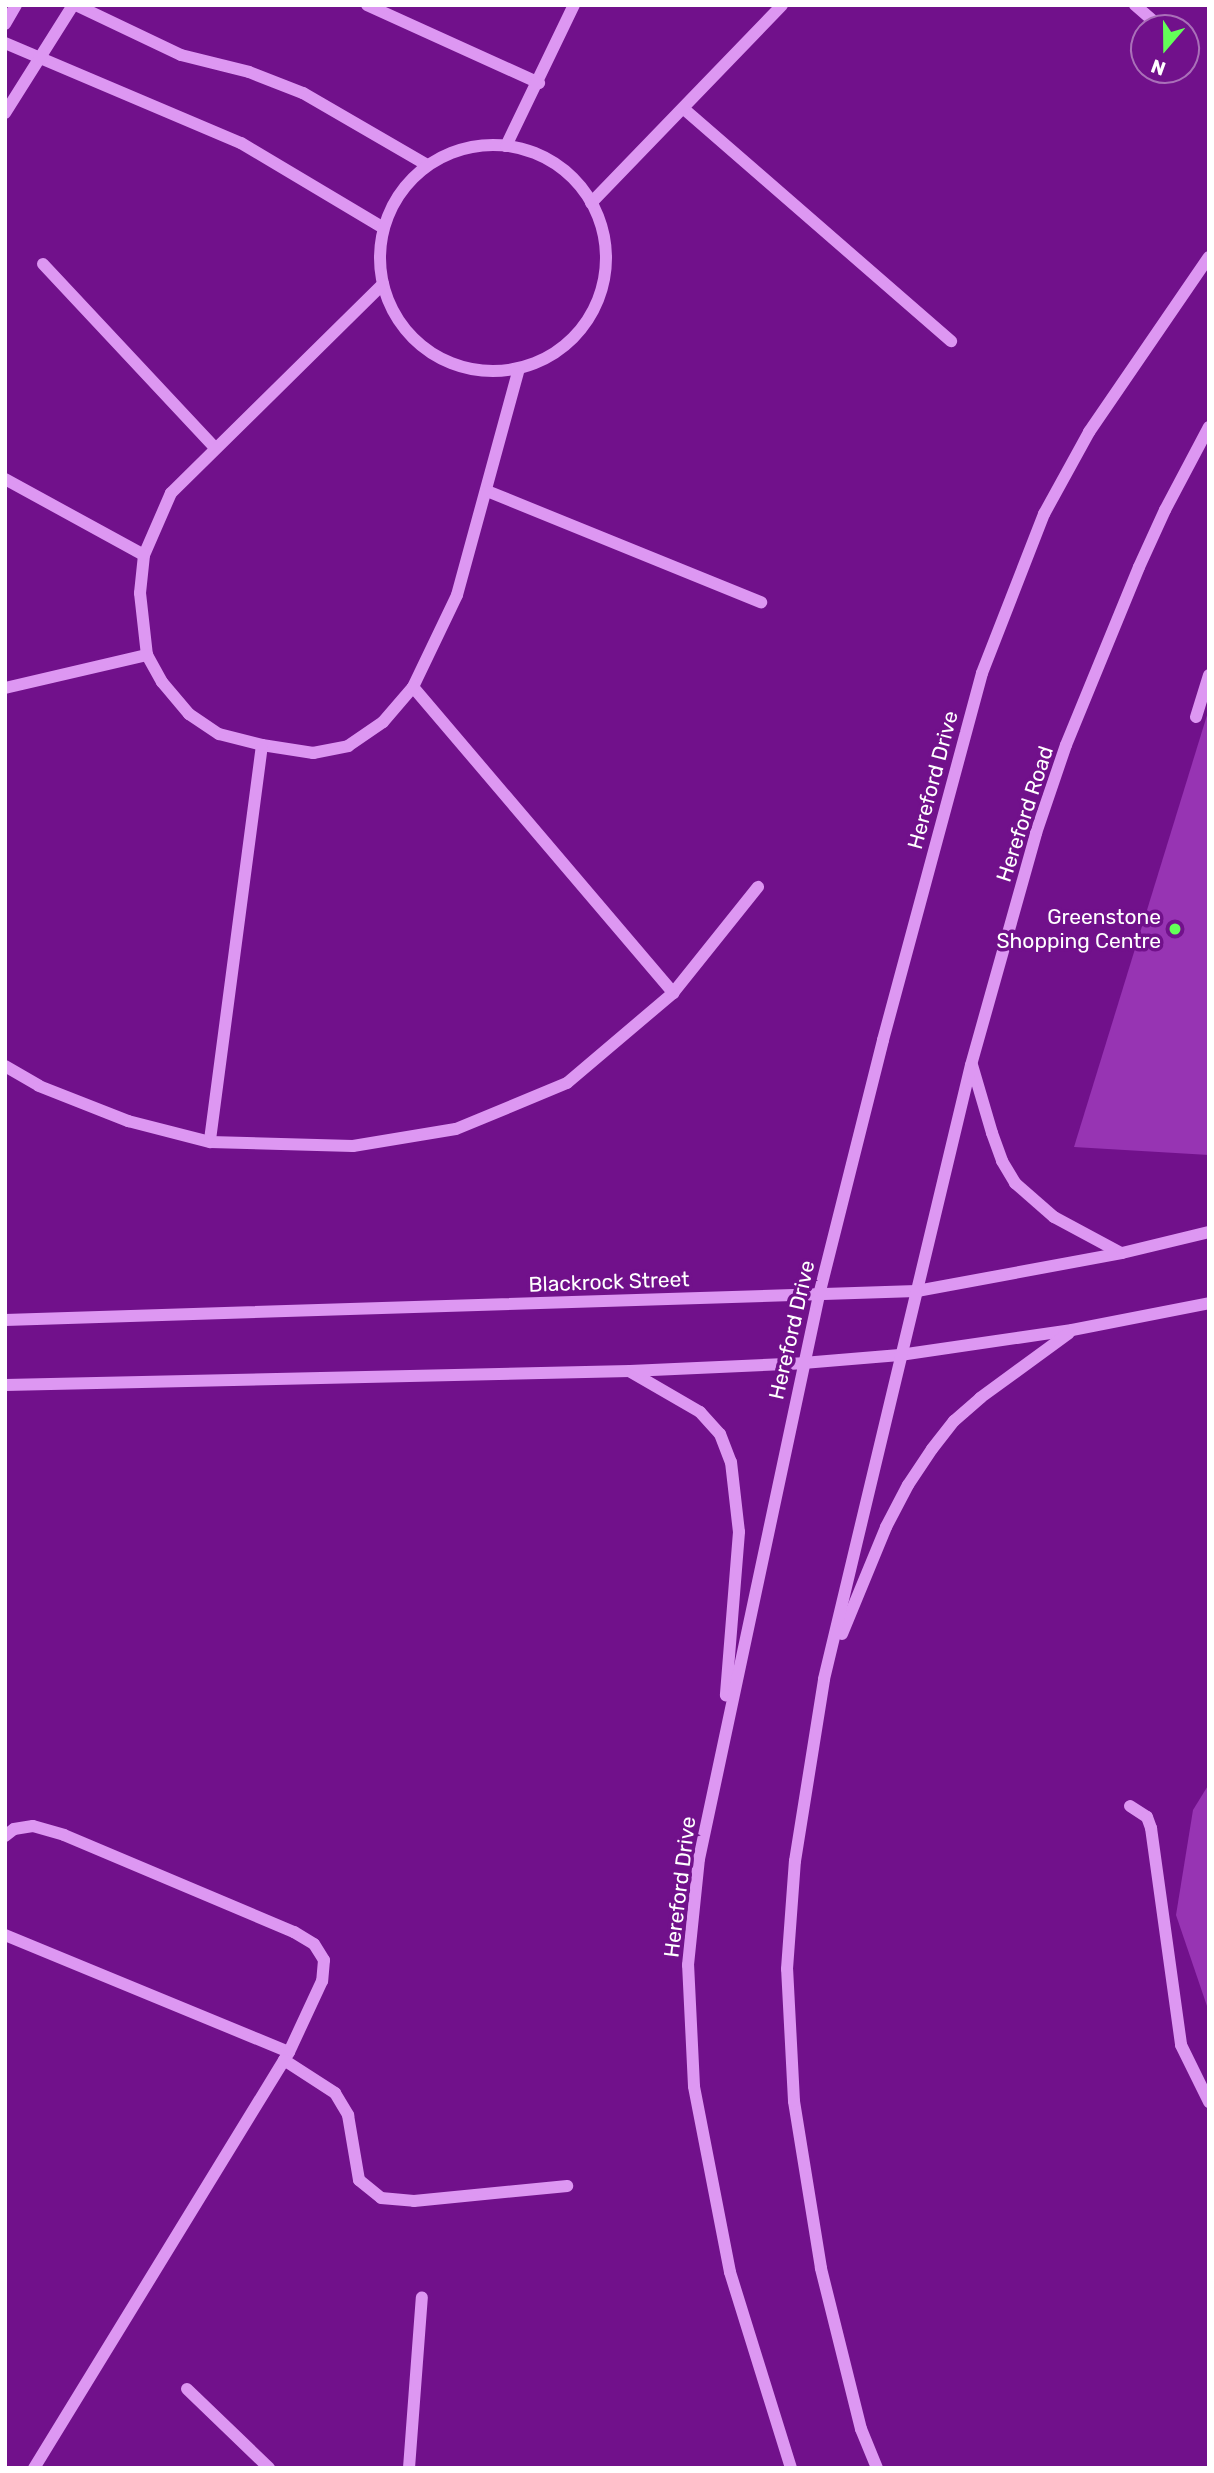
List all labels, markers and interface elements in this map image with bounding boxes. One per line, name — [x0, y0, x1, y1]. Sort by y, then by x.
north arrow — [1130, 14, 1200, 84]
text: N — [1148, 54, 1169, 80]
street label: Hereford Drive — [902, 708, 964, 852]
street label: Hereford Road — [991, 743, 1059, 885]
place label: Greenstone Shopping Centre — [997, 904, 1161, 954]
marker: Greenstone Shopping Centre — [1167, 921, 1183, 937]
street label: Hereford Drive — [764, 1258, 820, 1402]
street label: Blackrock Street — [528, 1267, 690, 1297]
street label: Hereford Drive — [659, 1815, 701, 1959]

